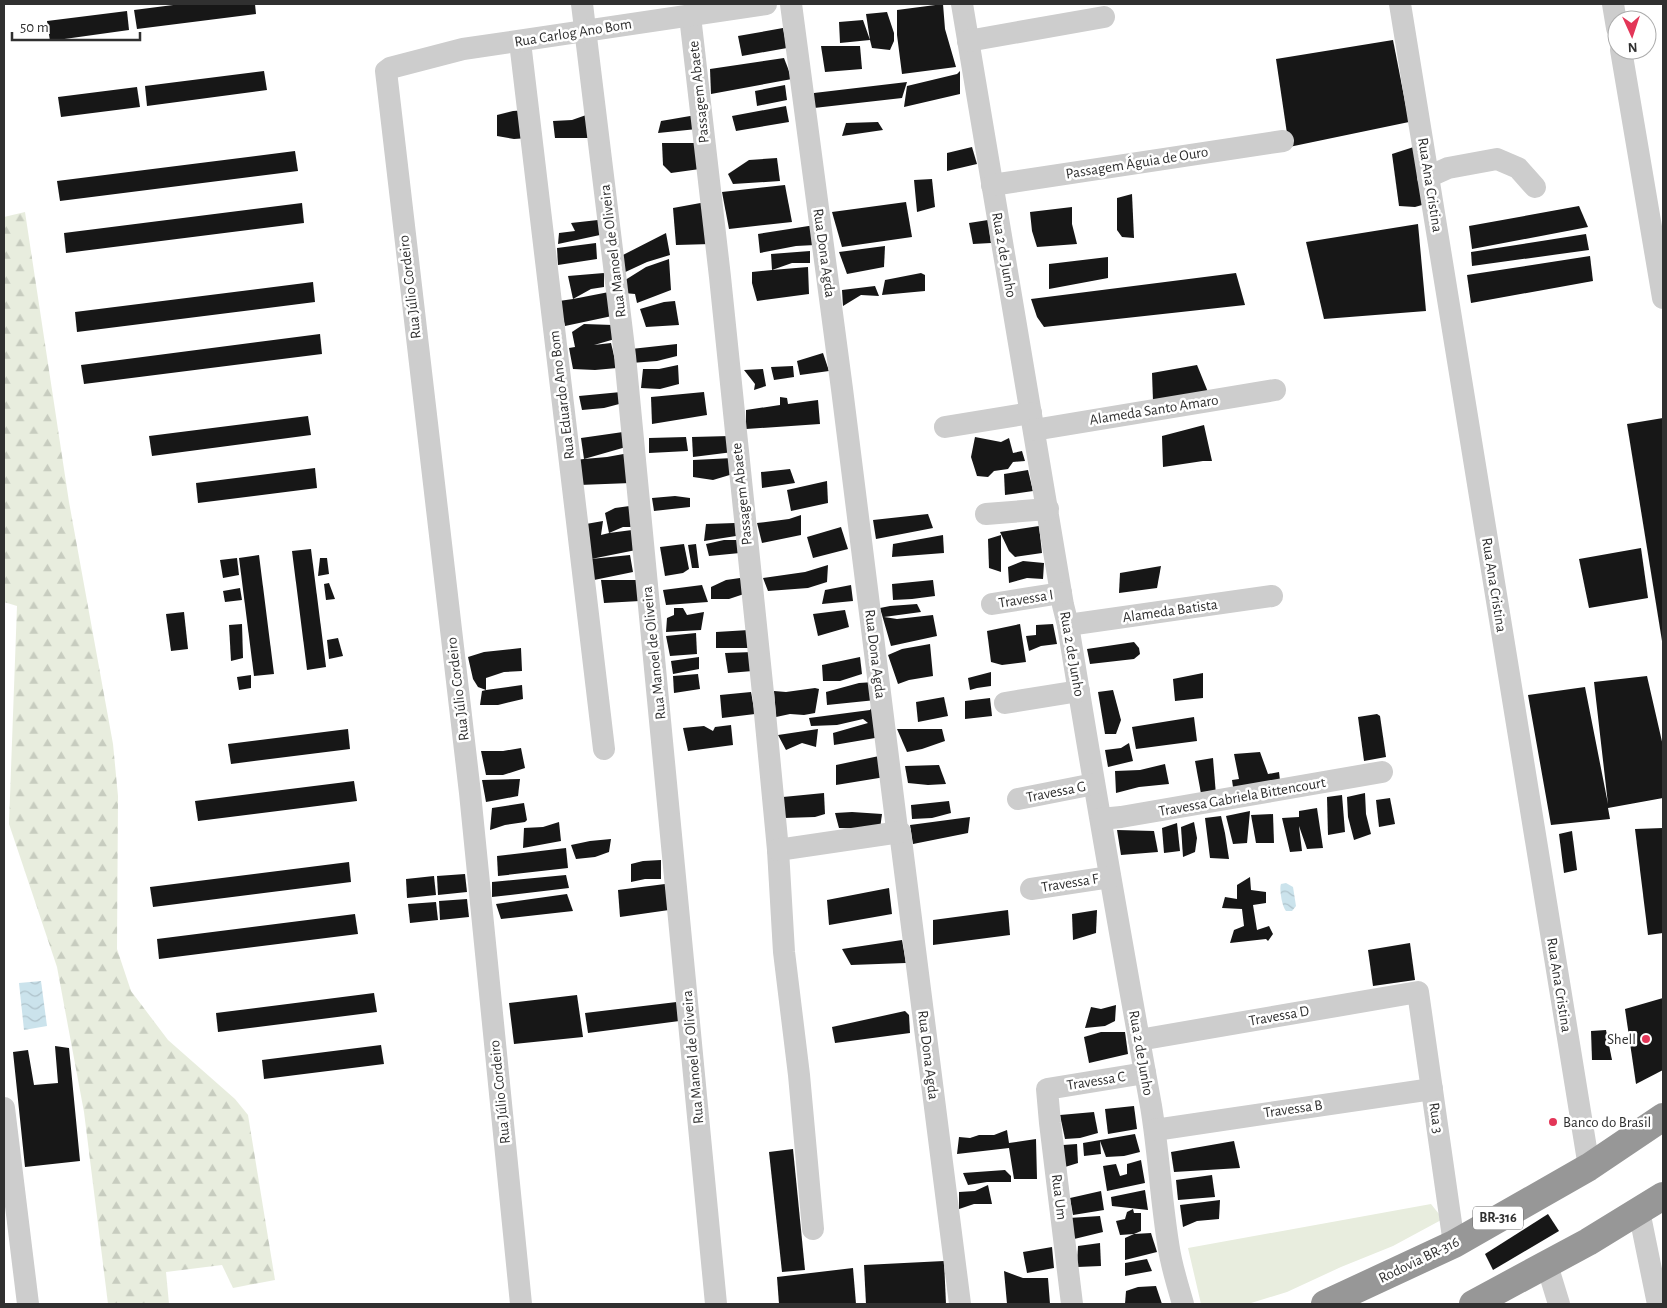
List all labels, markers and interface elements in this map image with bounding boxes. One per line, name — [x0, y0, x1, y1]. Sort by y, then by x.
scale bar — [12, 10, 140, 42]
north arrow — [1607, 10, 1657, 60]
street label: Rua Carlog Ano Bom — [513, 16, 633, 50]
text: 50 m — [20, 20, 49, 35]
street label: Passagem Abaete — [686, 40, 712, 144]
text: N — [1627, 40, 1638, 54]
street label: Rua Ana Cristina — [1415, 137, 1445, 233]
street label: Passagem Águia de Ouro — [1064, 142, 1209, 182]
street label: Rua Manoel de Oliveira — [597, 183, 629, 318]
street label: Rua Dona Agda — [810, 207, 838, 299]
street label: Rua 2 de Junho — [989, 211, 1019, 299]
street label: Rua Júlio Cordeiro — [396, 234, 424, 340]
street label: Rua Eduardo Ano Bom — [547, 330, 577, 460]
street label: Alameda Santo Amaro — [1088, 392, 1220, 428]
street label: Passagem Abaete — [729, 442, 755, 546]
street label: Rua Ana Cristina — [1479, 537, 1509, 633]
street label: Rua Manoel de Oliveira — [640, 585, 668, 720]
street label: Travessa I — [997, 587, 1055, 611]
street label: Alameda Batista — [1121, 597, 1219, 625]
street label: Rua Dona Agda — [862, 609, 888, 700]
street label: Rua 2 de Junho — [1057, 610, 1087, 698]
street label: Rua Júlio Cordeiro — [444, 636, 472, 742]
street label: Travessa Gabriela Bittencourt — [1157, 775, 1327, 819]
street label: Travessa G — [1025, 779, 1087, 805]
street label: Travessa F — [1040, 871, 1100, 895]
street label: Rua Ana Cristina — [1544, 937, 1574, 1033]
street label: Rua Manoel de Oliveira — [680, 990, 706, 1124]
street label: Travessa D — [1248, 1003, 1311, 1029]
street label: Rua 2 de Junho — [1126, 1009, 1156, 1097]
street label: Rua Dona Agda — [915, 1010, 941, 1101]
place label: Shell — [1607, 1032, 1636, 1047]
marker: Shell — [1640, 1033, 1652, 1045]
street label: Rua Júlio Cordeiro — [487, 1039, 513, 1145]
street label: Travessa C — [1066, 1069, 1127, 1093]
street label: Travessa B — [1263, 1097, 1323, 1121]
street label: Rua 3 — [1426, 1101, 1446, 1135]
place label: Banco do Brasil — [1563, 1115, 1651, 1130]
marker: Banco do Brasil — [1547, 1116, 1559, 1128]
street label: Rua Um — [1049, 1173, 1069, 1221]
road number: BR-316 — [1473, 1206, 1523, 1230]
street label: Rodovia BR-316 — [1376, 1234, 1462, 1286]

